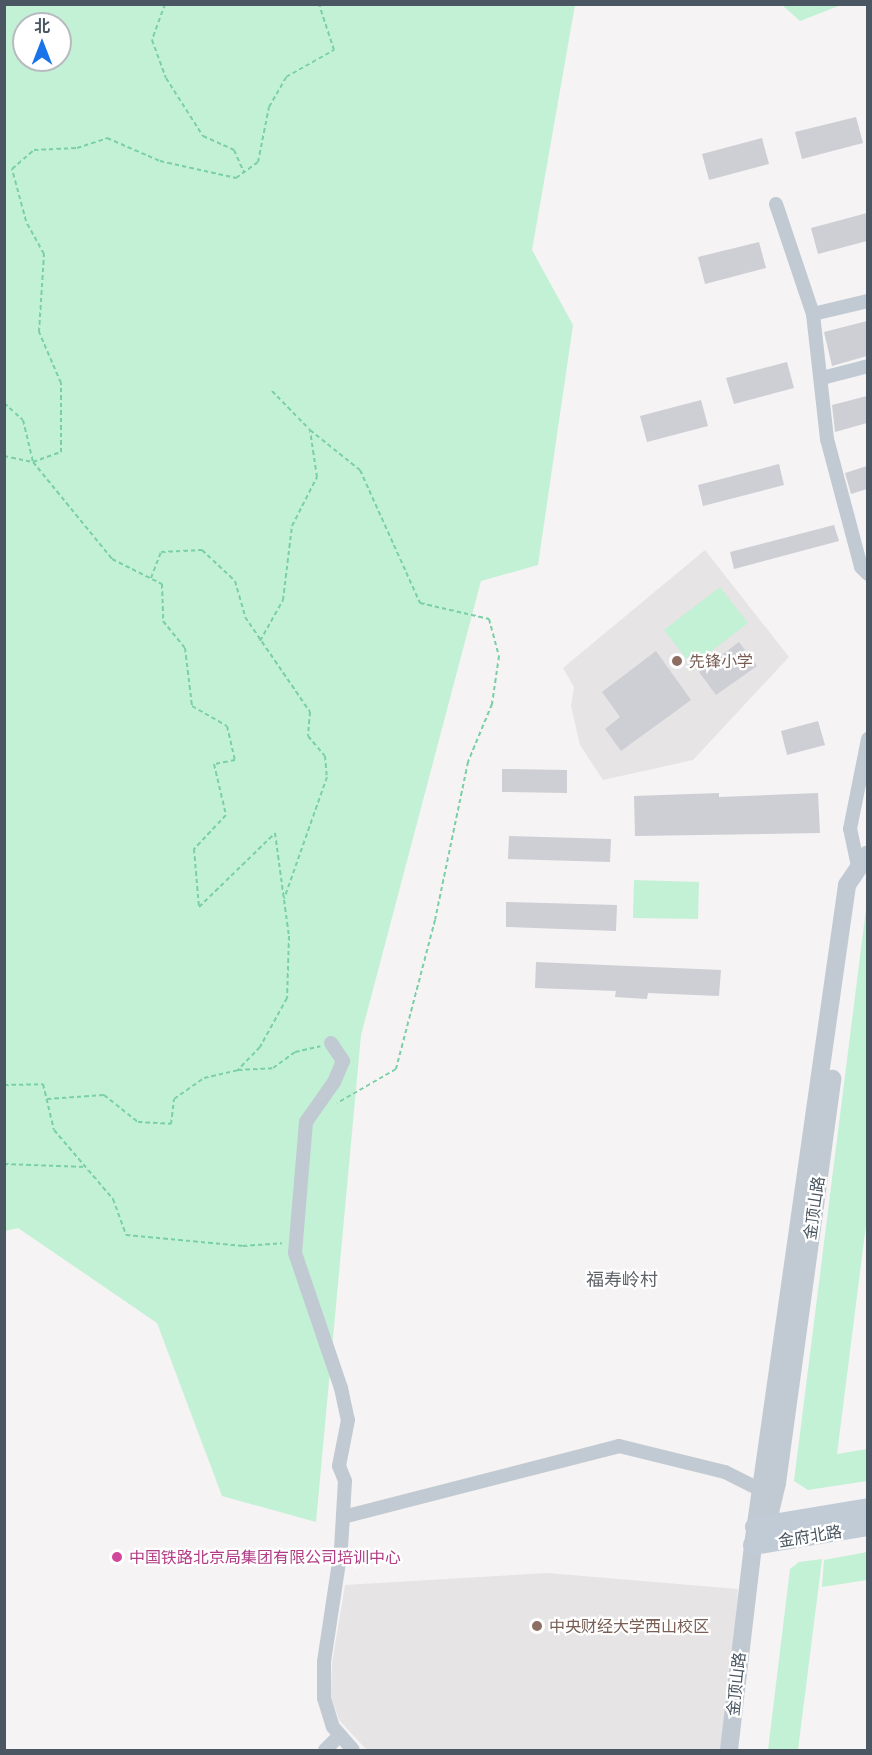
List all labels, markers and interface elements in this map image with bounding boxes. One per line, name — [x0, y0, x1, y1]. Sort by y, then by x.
north arrow — [12, 12, 72, 72]
text: 北 — [34, 15, 50, 37]
place label: 先锋小学 — [689, 651, 753, 671]
marker: 先锋小学 — [670, 654, 684, 668]
street label: 金顶山路 — [800, 1175, 828, 1241]
district label: 福寿岭村 — [586, 1268, 658, 1290]
street label: 金府北路 — [777, 1522, 843, 1550]
place label: 中国铁路北京局集团有限公司培训中心 — [129, 1547, 401, 1567]
marker: 中国铁路北京局集团有限公司培训中心 — [110, 1550, 124, 1564]
place label: 中央财经大学西山校区 — [549, 1616, 709, 1636]
marker: 中央财经大学西山校区 — [530, 1619, 544, 1633]
street label: 金顶山路 — [723, 1651, 749, 1717]

